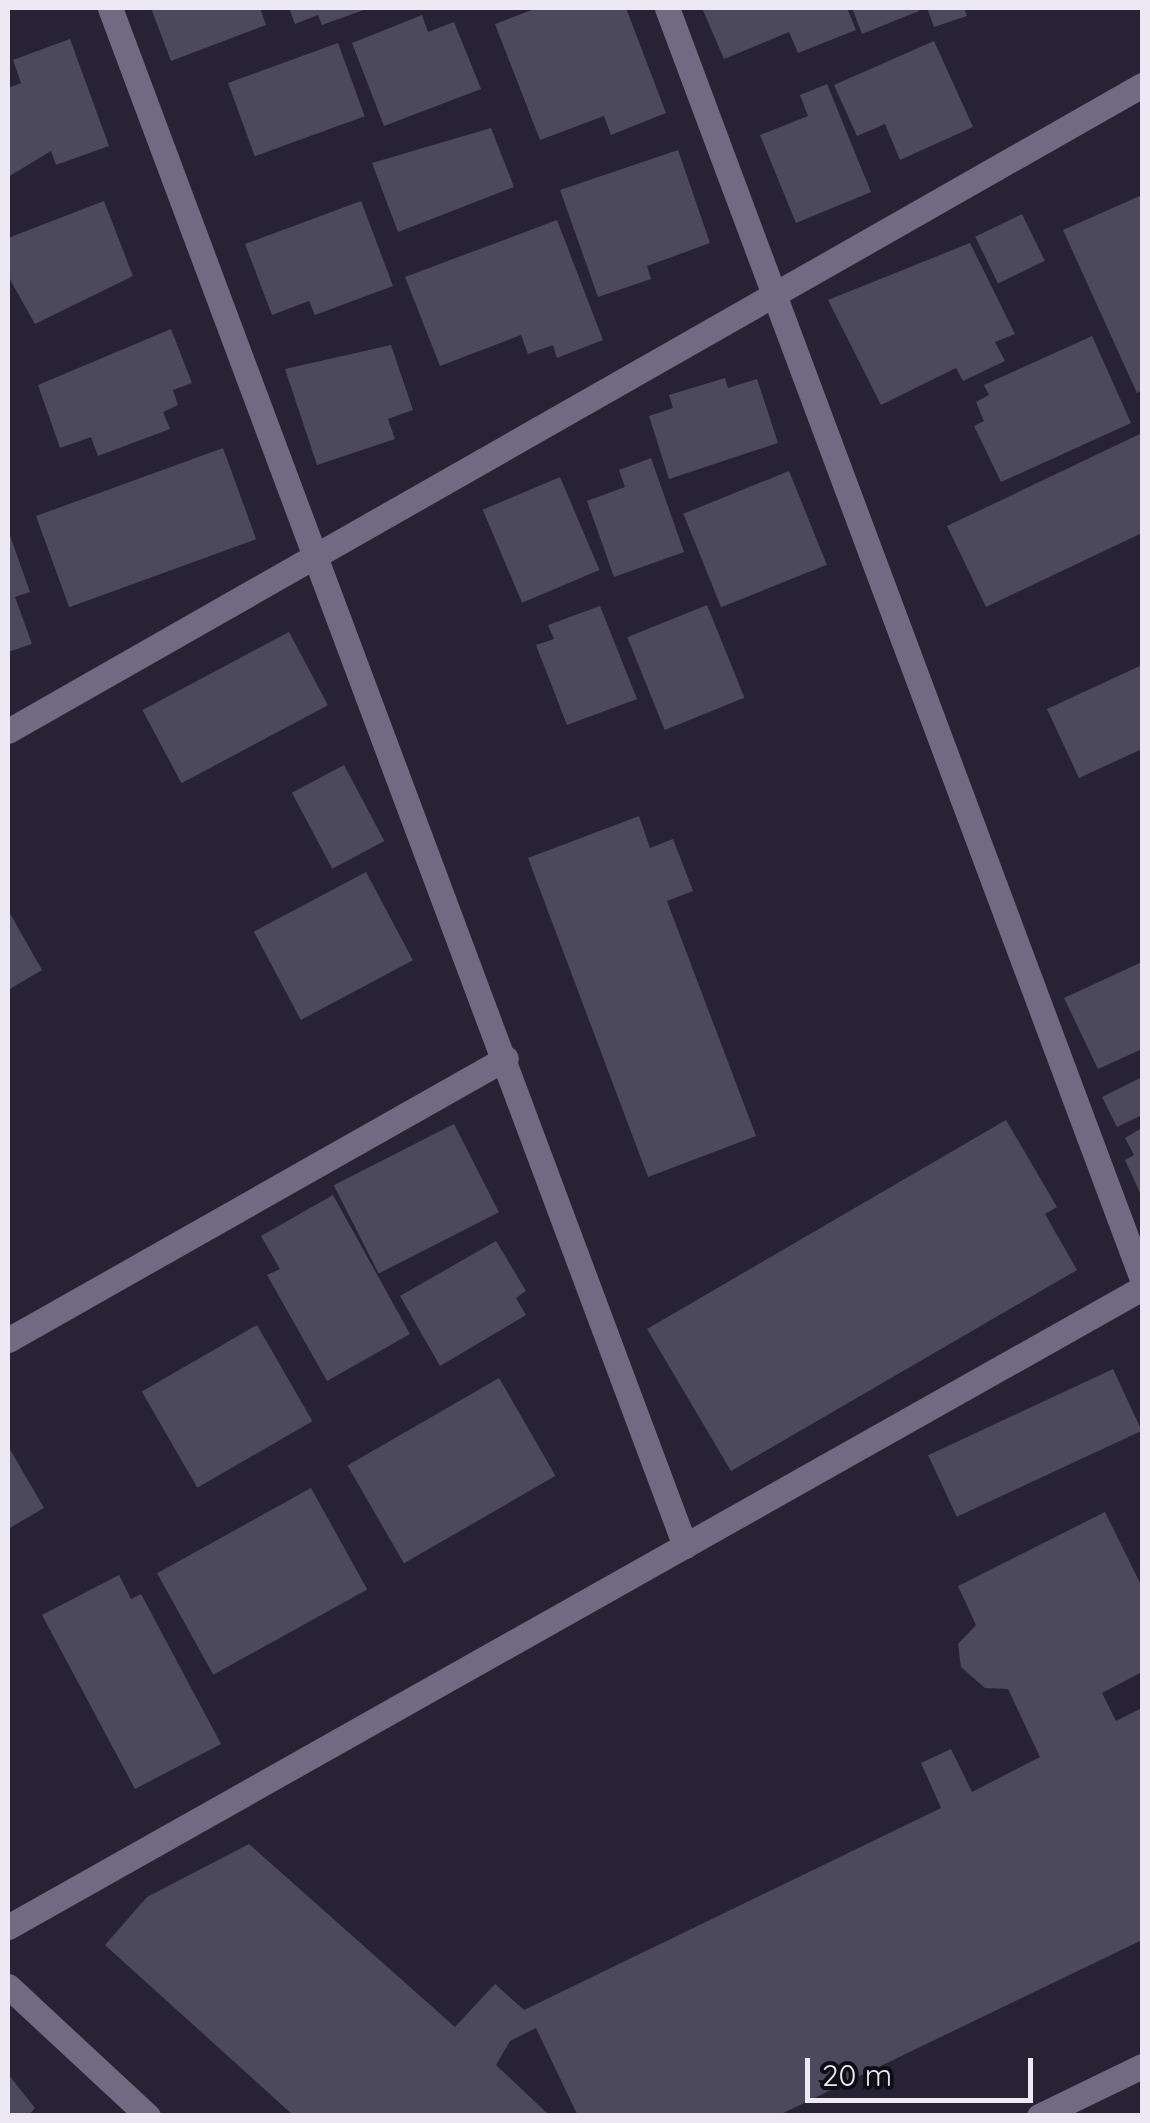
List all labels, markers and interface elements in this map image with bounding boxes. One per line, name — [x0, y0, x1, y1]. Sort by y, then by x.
scale bar — [810, 2038, 1038, 2100]
text: 20 m — [822, 2056, 892, 2094]

